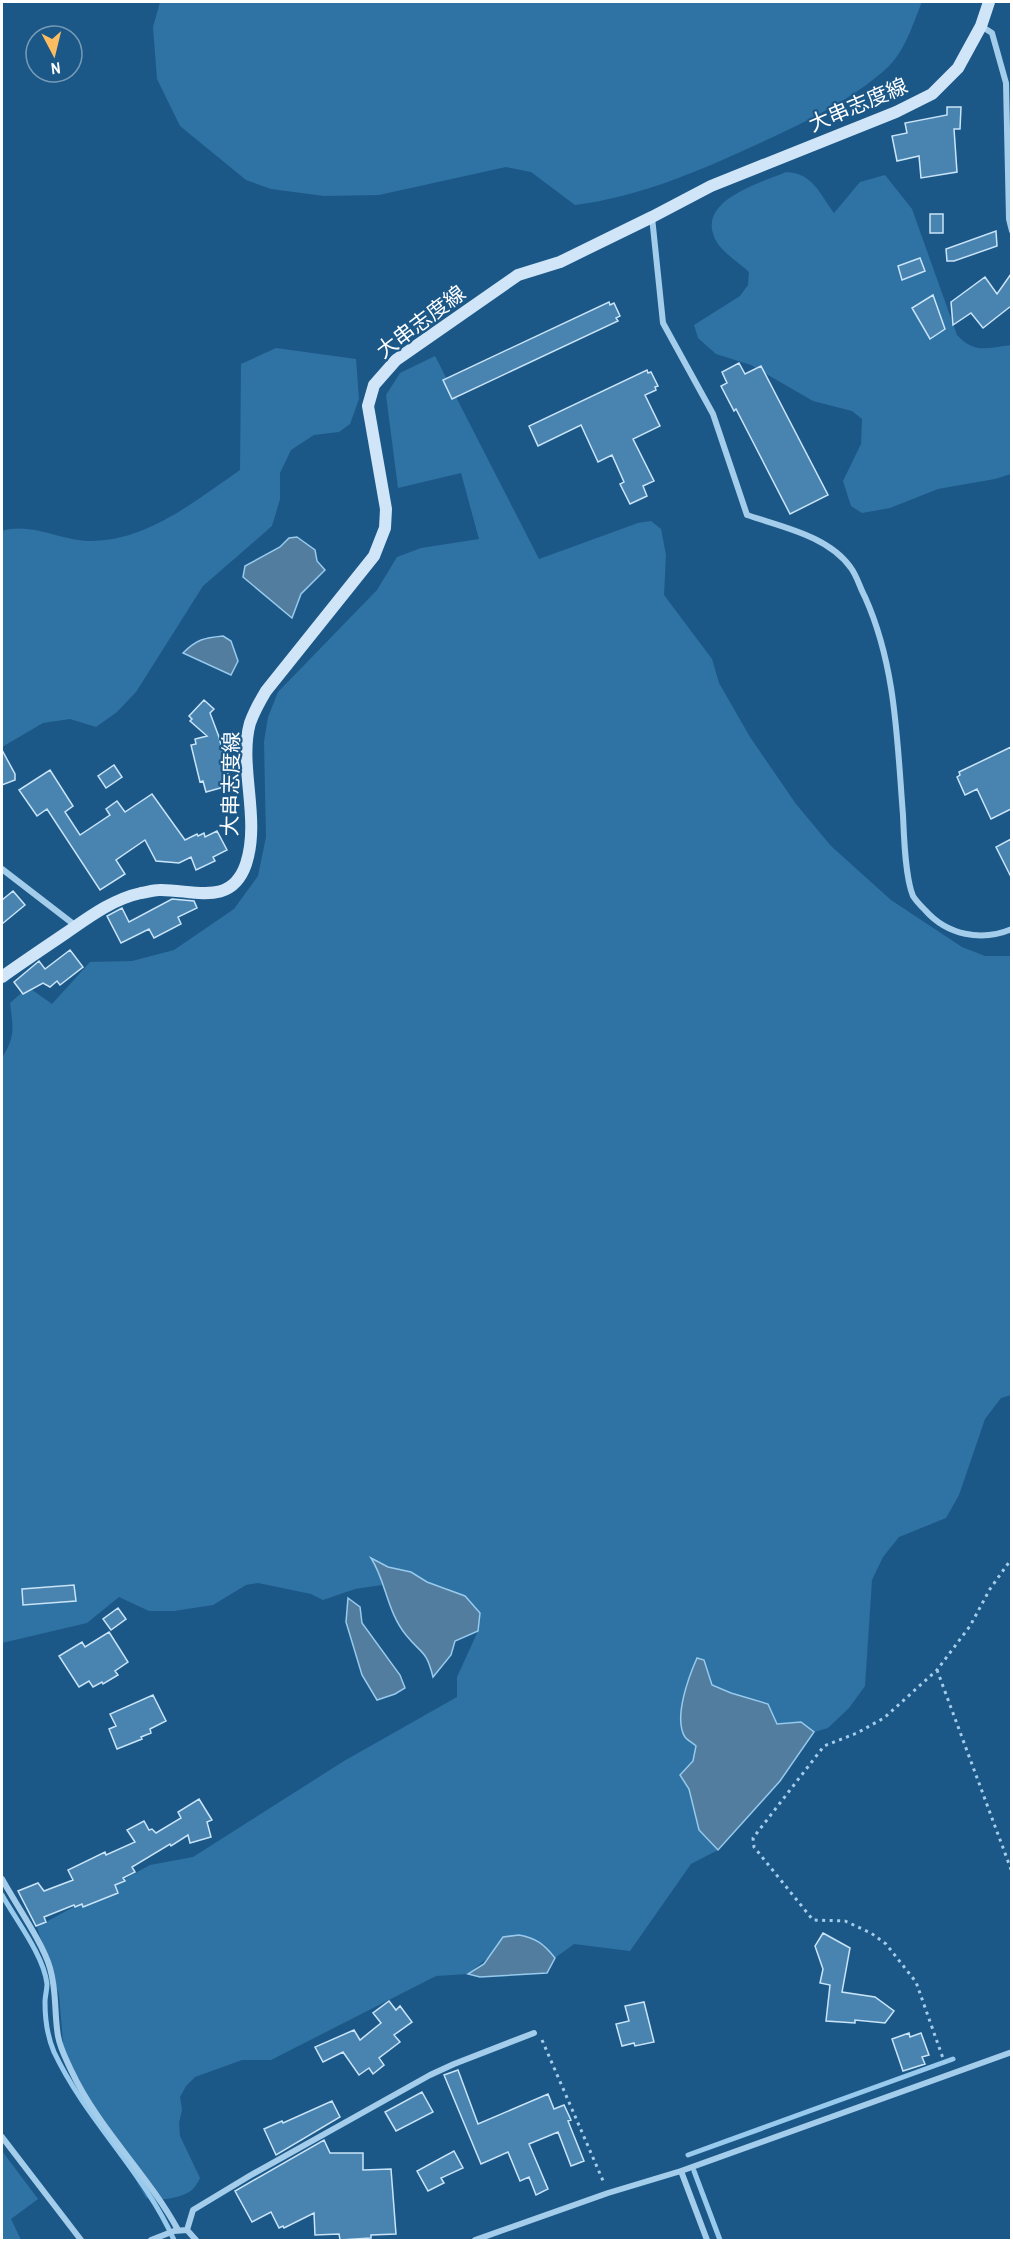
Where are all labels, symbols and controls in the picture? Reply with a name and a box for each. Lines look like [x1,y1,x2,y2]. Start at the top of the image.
north arrow [24,24,84,84]
text: N [50,57,62,80]
street label: 大串志度線 [804,71,912,138]
street label: 大串志度線 [370,278,471,365]
street label: 大串志度線 [215,731,246,837]

